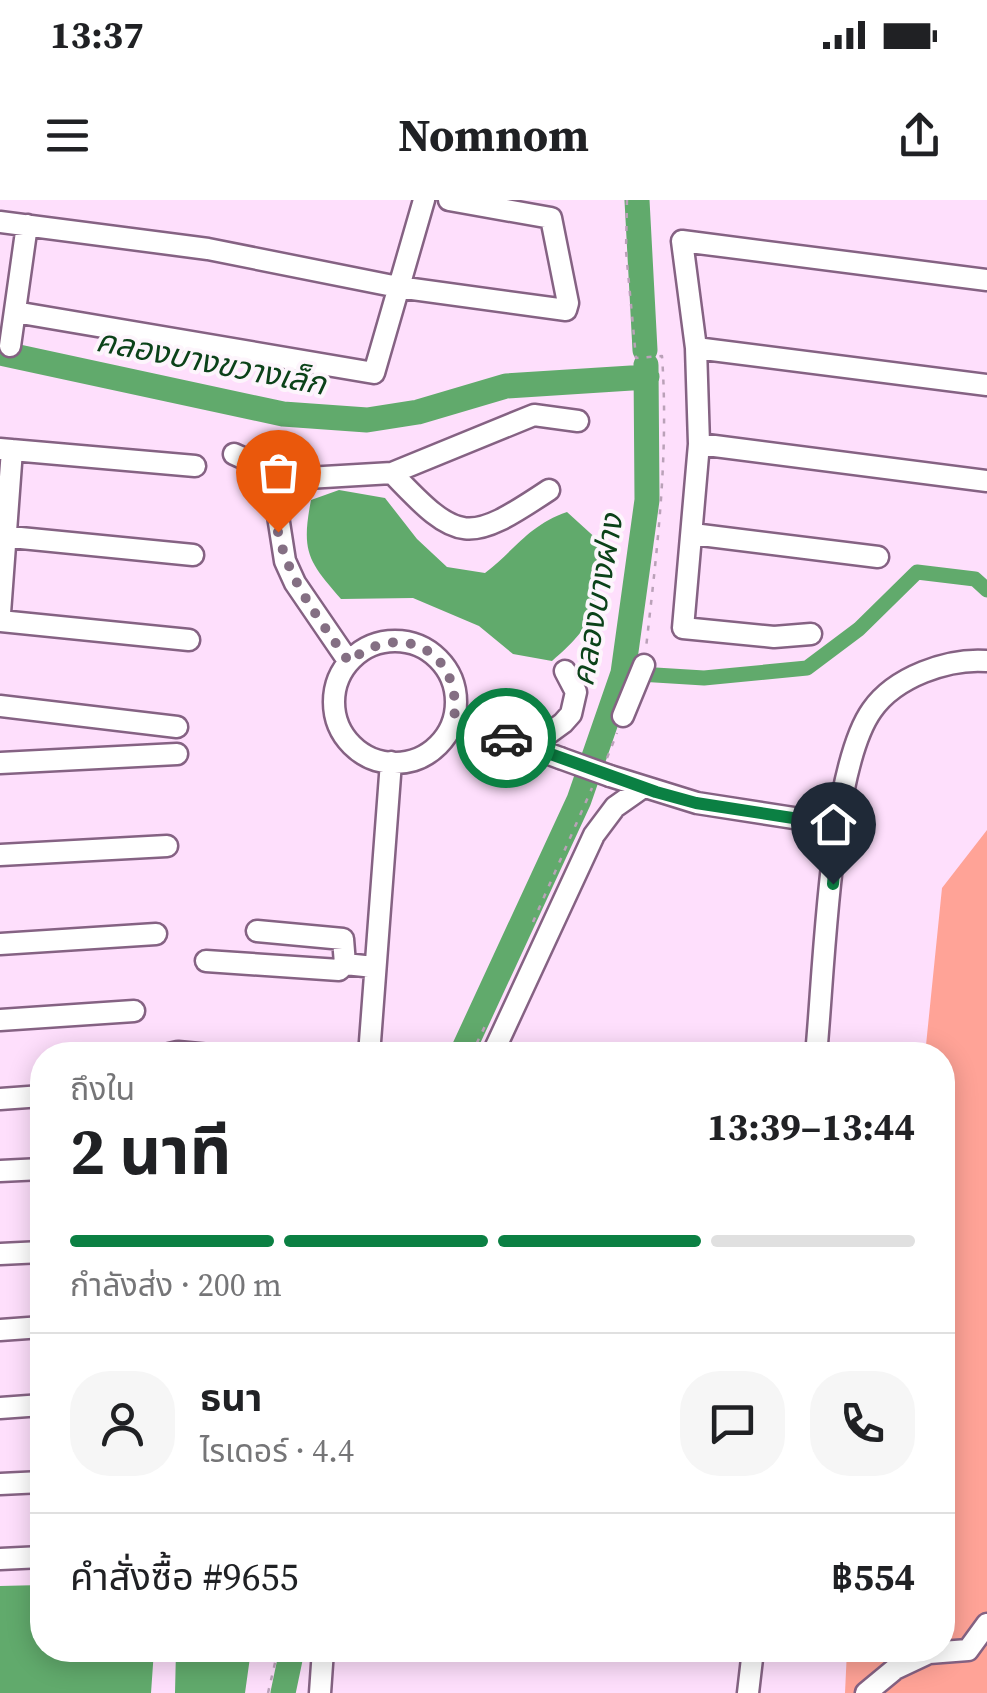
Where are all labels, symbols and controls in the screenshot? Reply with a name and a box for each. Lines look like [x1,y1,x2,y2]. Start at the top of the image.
text: 13:37 [50,9,144,61]
text: Nomnom [398,104,589,166]
icon: menu [40,108,95,163]
icon: share [892,108,947,163]
water label: คลองบางขวางเล็ก [92,318,331,406]
pin [236,430,321,533]
icon: bag [251,445,306,500]
water label: คลองบางฝาง [560,509,634,690]
courier [456,688,556,788]
icon: car [479,711,534,766]
pin [791,782,876,885]
icon: home [806,797,861,852]
text: ถึงใน [70,1067,135,1111]
text: 13:39–13:44 [707,1101,915,1153]
text: 2 นาที [70,1107,231,1196]
text: กำลังส่ง · 200 m [70,1263,282,1307]
button: person [70,1371,175,1476]
button: chat [680,1371,785,1476]
button: phone [810,1371,915,1476]
text: ธนา [200,1372,262,1424]
text: ไรเดอร์ · 4.4 [200,1429,354,1473]
text: คำสั่งซื้อ #9655 [70,1551,299,1603]
text: ฿554 [831,1551,915,1603]

